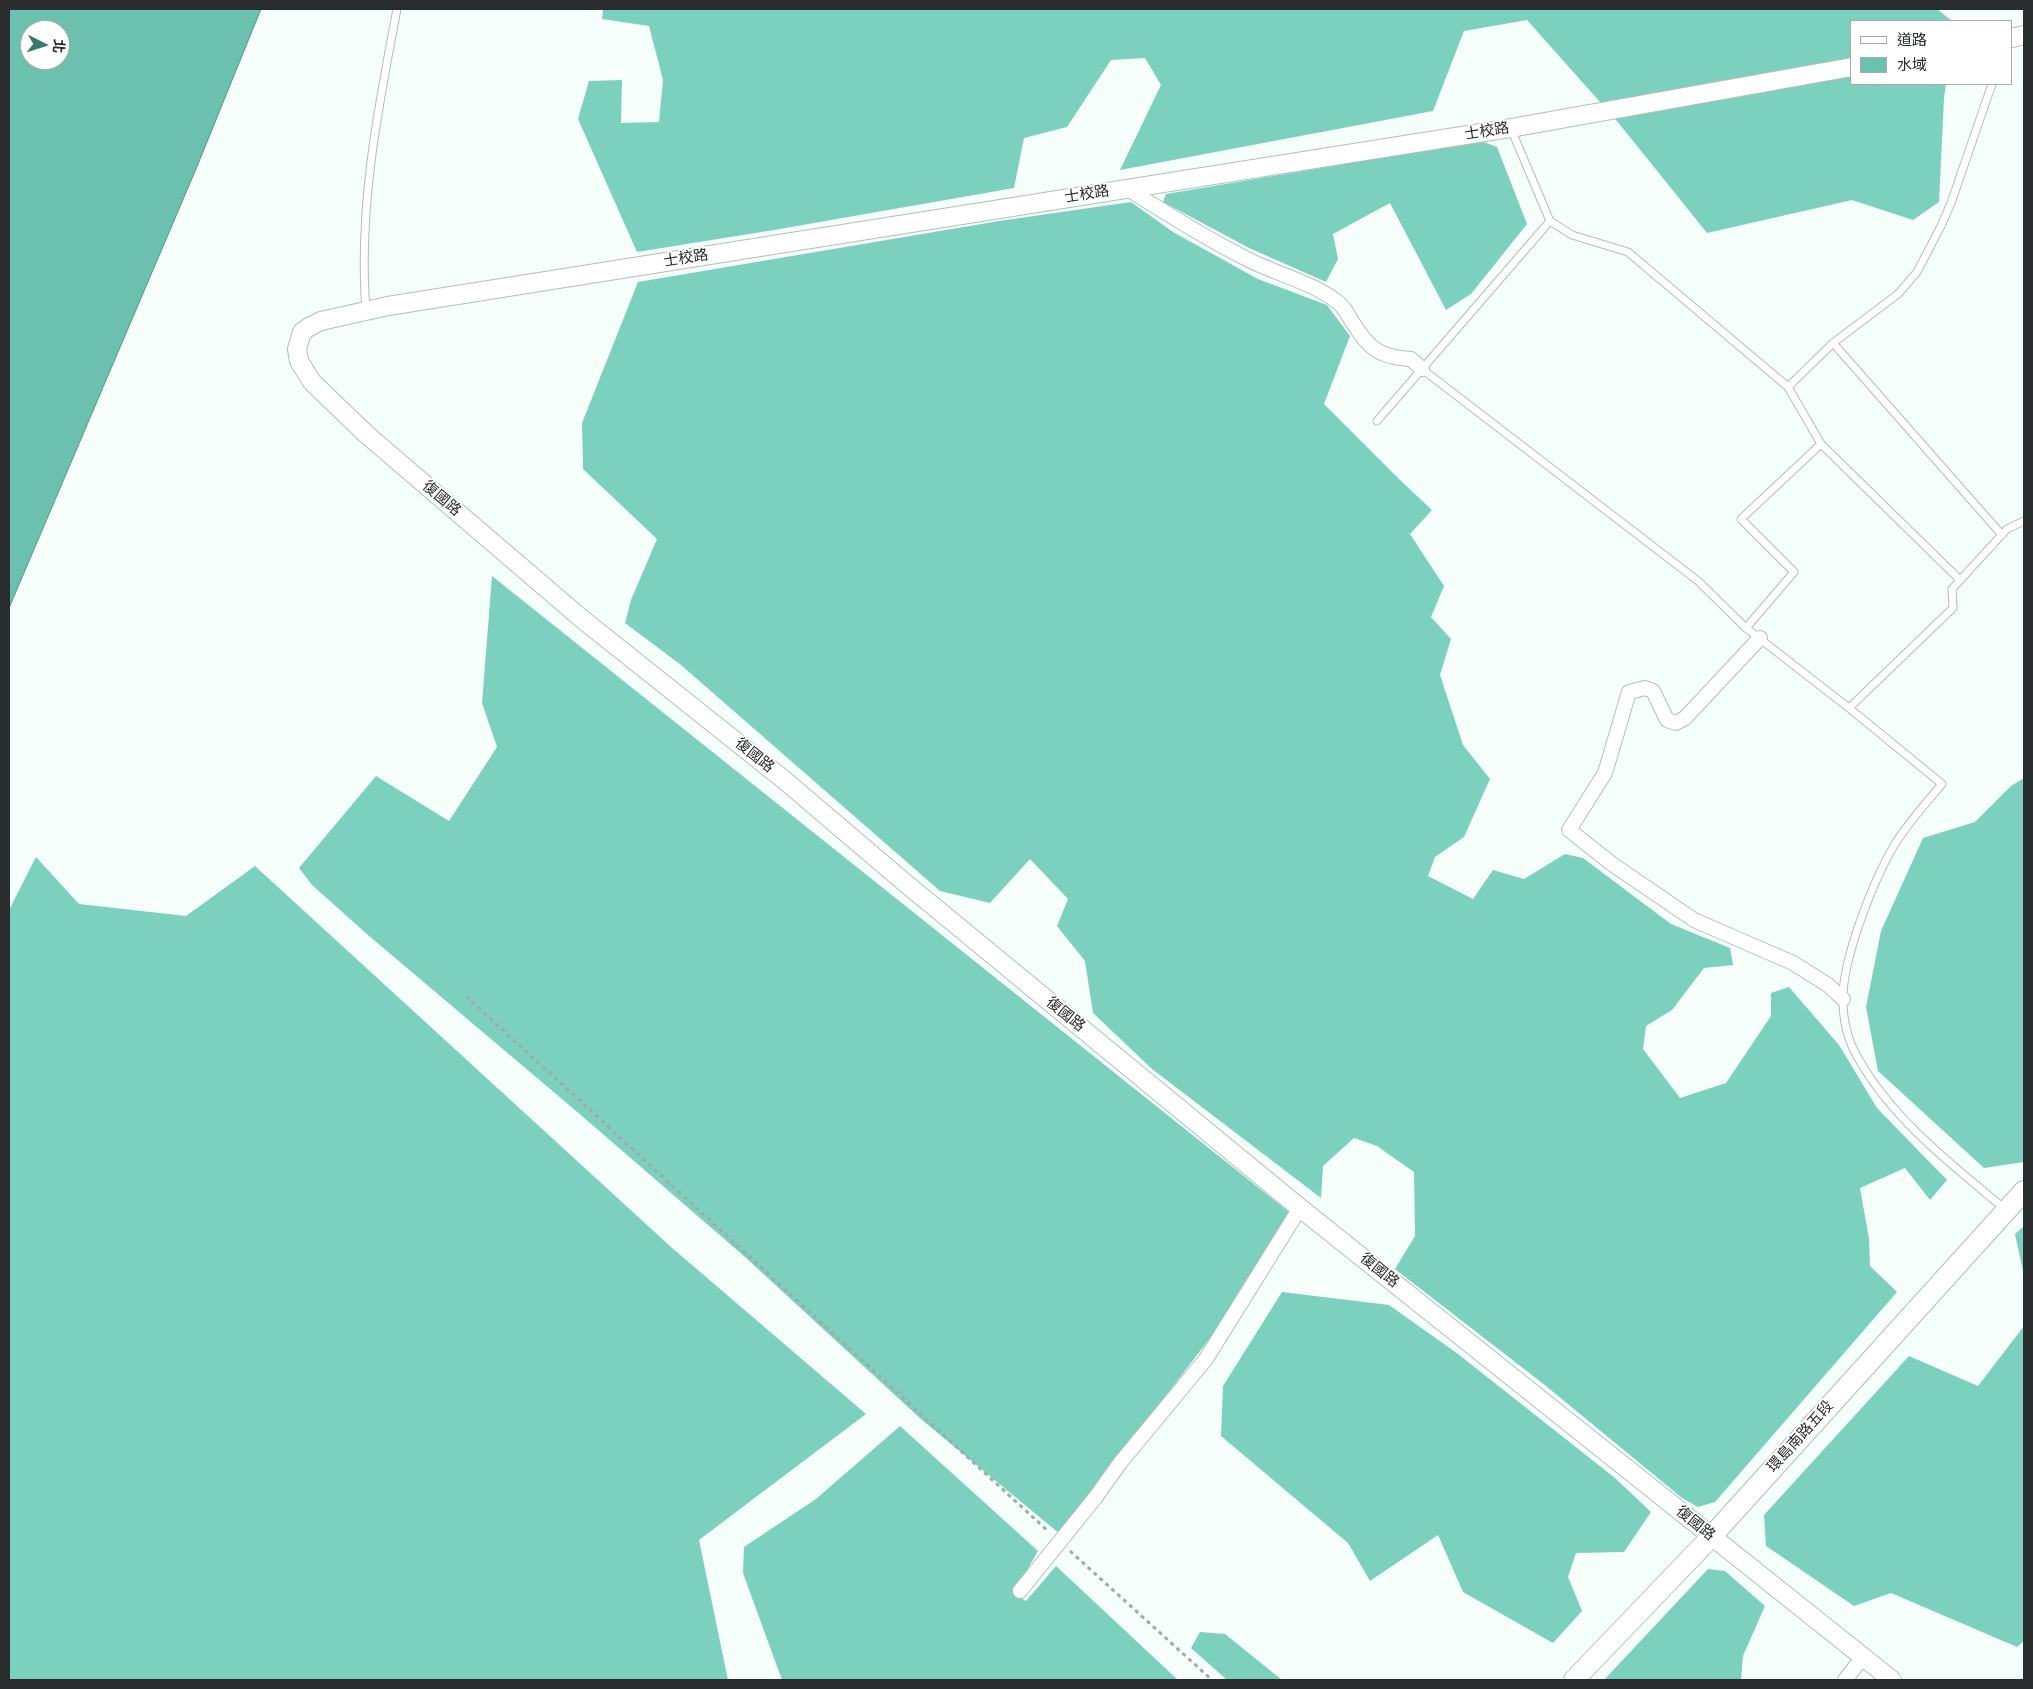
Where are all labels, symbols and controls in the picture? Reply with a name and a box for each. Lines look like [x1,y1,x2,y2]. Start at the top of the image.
north arrow [20,20,70,70]
legend [1850,20,2013,85]
text: 道路 [1897,28,1927,51]
text: 北 [48,38,71,54]
text: 水域 [1897,53,1927,76]
street label: 士校路 [1463,120,1511,144]
street label: 士校路 [1063,183,1111,207]
street label: 士校路 [662,247,710,271]
street label: 復國路 [418,478,464,520]
street label: 復國路 [731,735,777,777]
street label: 復國路 [1042,994,1088,1036]
street label: 復國路 [1356,1250,1402,1292]
street label: 環島南路五段 [1764,1398,1838,1476]
street label: 復國路 [1672,1503,1718,1545]

